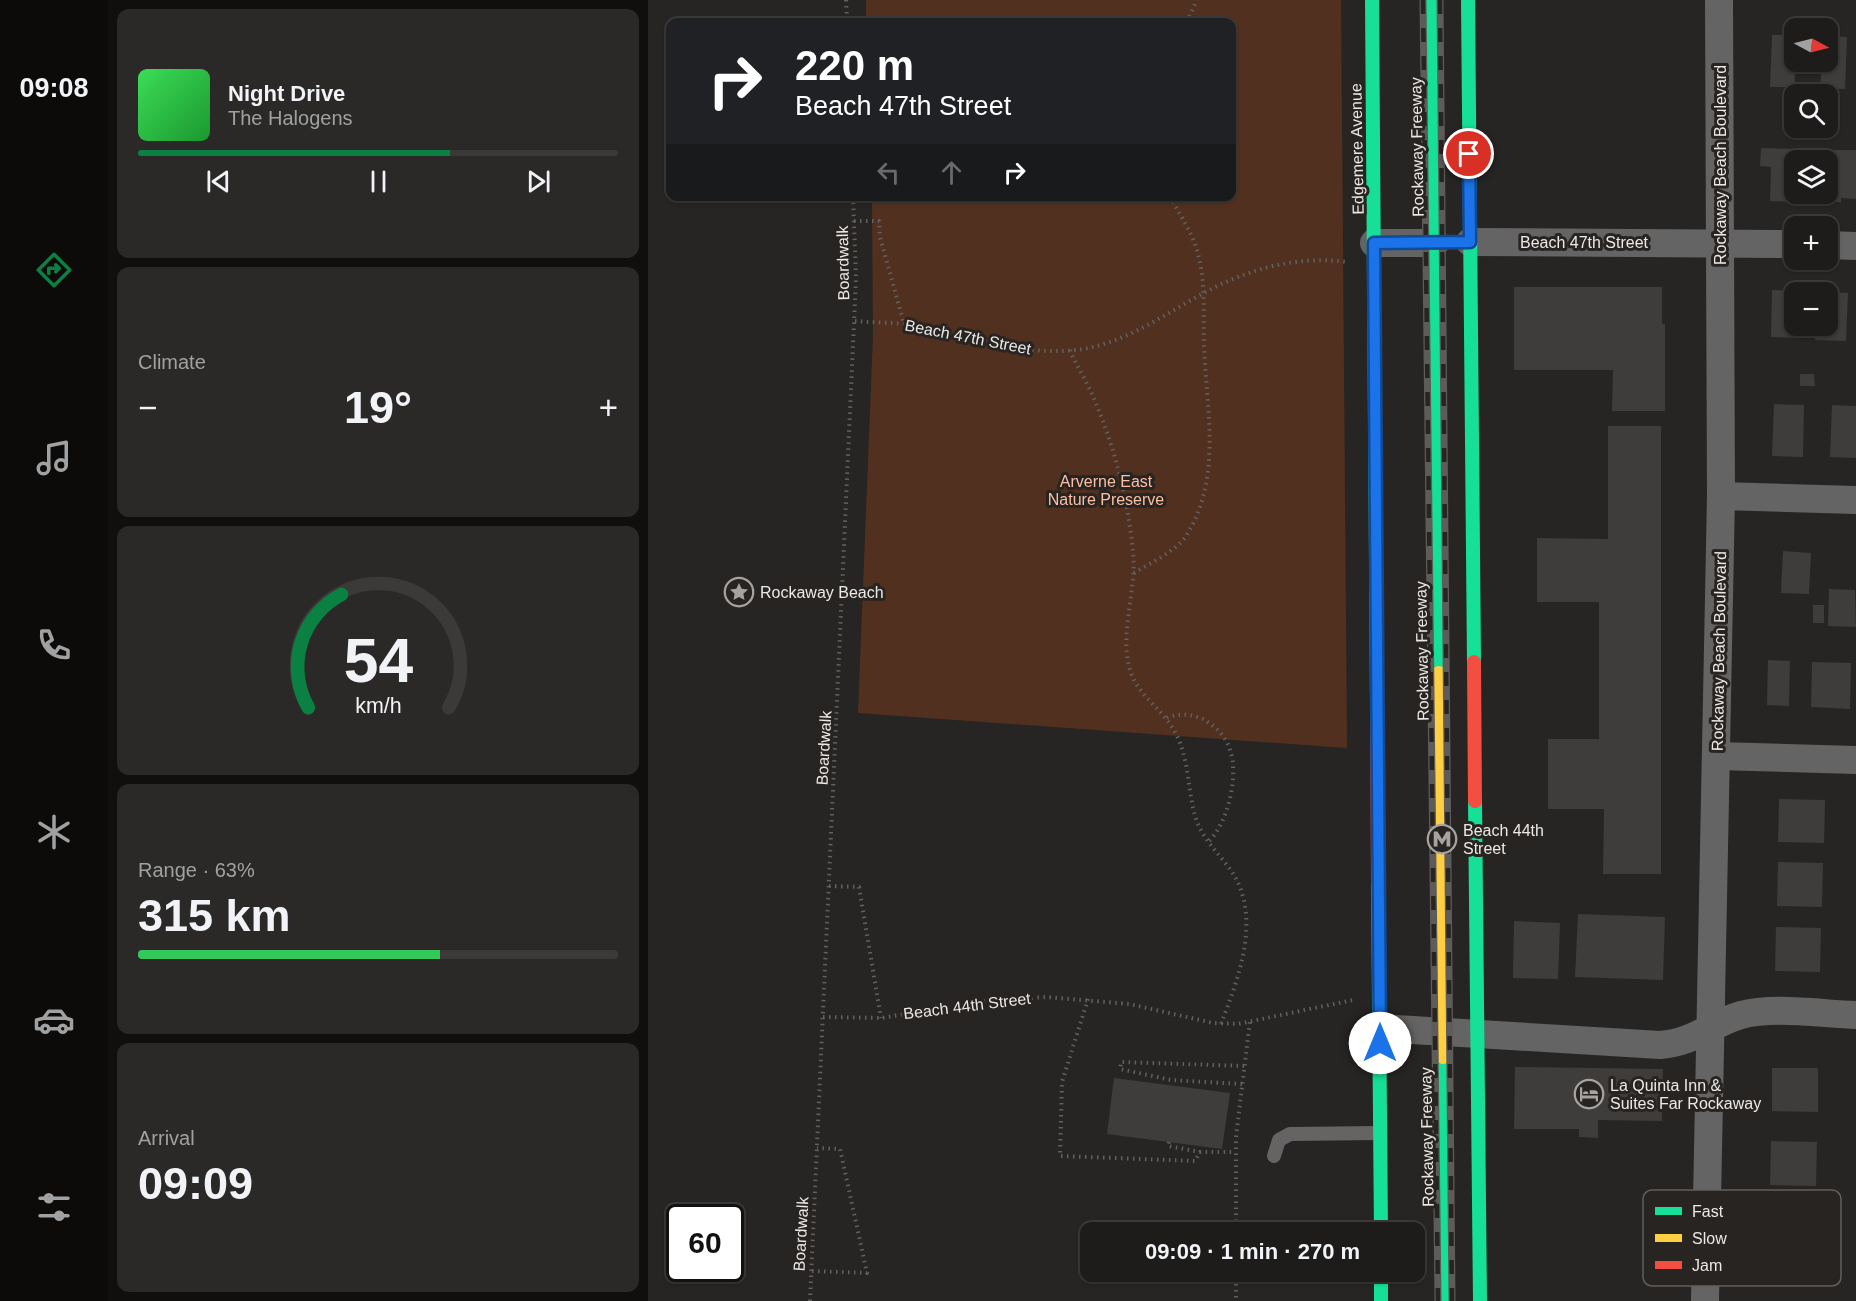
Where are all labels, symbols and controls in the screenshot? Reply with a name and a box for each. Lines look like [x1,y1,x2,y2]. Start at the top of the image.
north arrow [1784,18,1838,72]
map controls [1784,18,1838,336]
icon: right [696,42,774,120]
text: 220 m [795,42,914,89]
street label: Rockaway Beach Boulevard [1712,65,1729,265]
text: 09:08 [19,73,89,103]
street label: Rockaway Freeway [1407,77,1427,217]
text: Night Drive [228,81,345,106]
street label: Edgemere Avenue [1347,83,1367,215]
button: search [1784,84,1838,138]
text: Beach 47th Street [795,91,1011,121]
text: The Halogens [228,107,353,129]
pin [1443,128,1494,179]
icon: arrive [1452,137,1485,170]
button: layers [1784,150,1838,204]
icon: left [872,156,905,189]
icon: ahead [935,156,968,189]
icon: right [998,156,1031,189]
icon: previous [202,165,235,198]
icon: pause [362,165,395,198]
icon: next [522,165,555,198]
button: + [1784,216,1838,270]
street label: Boardwalk [834,225,852,300]
street label: Beach 47th Street [1520,234,1649,251]
icon: directions [33,249,75,291]
button: − [1784,282,1838,336]
street label: Beach 47th Street [904,316,1033,358]
text: Climate [138,351,206,373]
text: 19° [344,382,412,433]
text: − [138,389,157,426]
text: + [599,389,618,426]
icon: music [33,437,75,479]
park label: Arverne East Nature Preserve [1048,473,1164,508]
street label: Rockaway Beach Boulevard [1709,551,1729,751]
place icon: Rockaway Beach [723,576,755,608]
street label: Rockaway Freeway [1412,581,1432,721]
place label: Rockaway Beach [760,584,884,601]
icon: phone [33,624,75,666]
text: 54 [343,626,413,695]
text: km/h [355,694,401,718]
street label: Boardwalk [814,709,834,786]
icon: climate [33,811,75,853]
place label: Beach 44th Street [1463,822,1544,857]
metro station icon: Beach 44th Street [1426,823,1458,855]
text: Range · 63% [138,859,255,881]
text: 315 km [138,890,291,941]
street label: Beach 44th Street [902,990,1032,1022]
icon: car [33,999,75,1041]
position arrow [1348,1011,1412,1075]
street label: Rockaway Freeway [1417,1067,1437,1207]
place label: La Quinta Inn & Suites Far Rockaway [1610,1077,1761,1112]
hotel icon: La Quinta Inn & Suites Far Rockaway [1573,1078,1605,1110]
text: Arrival [138,1127,195,1149]
text: 09:09 [138,1158,253,1209]
icon: filters [33,1186,75,1228]
legend [1643,1190,1841,1286]
street label: Boardwalk [791,1195,811,1272]
text: Fast [1692,1203,1724,1220]
speed limit sign: 60 [666,1204,744,1282]
text: Slow [1692,1230,1727,1247]
text: 09:09 · 1 min · 270 m [1145,1239,1360,1264]
text: Jam [1692,1257,1722,1274]

